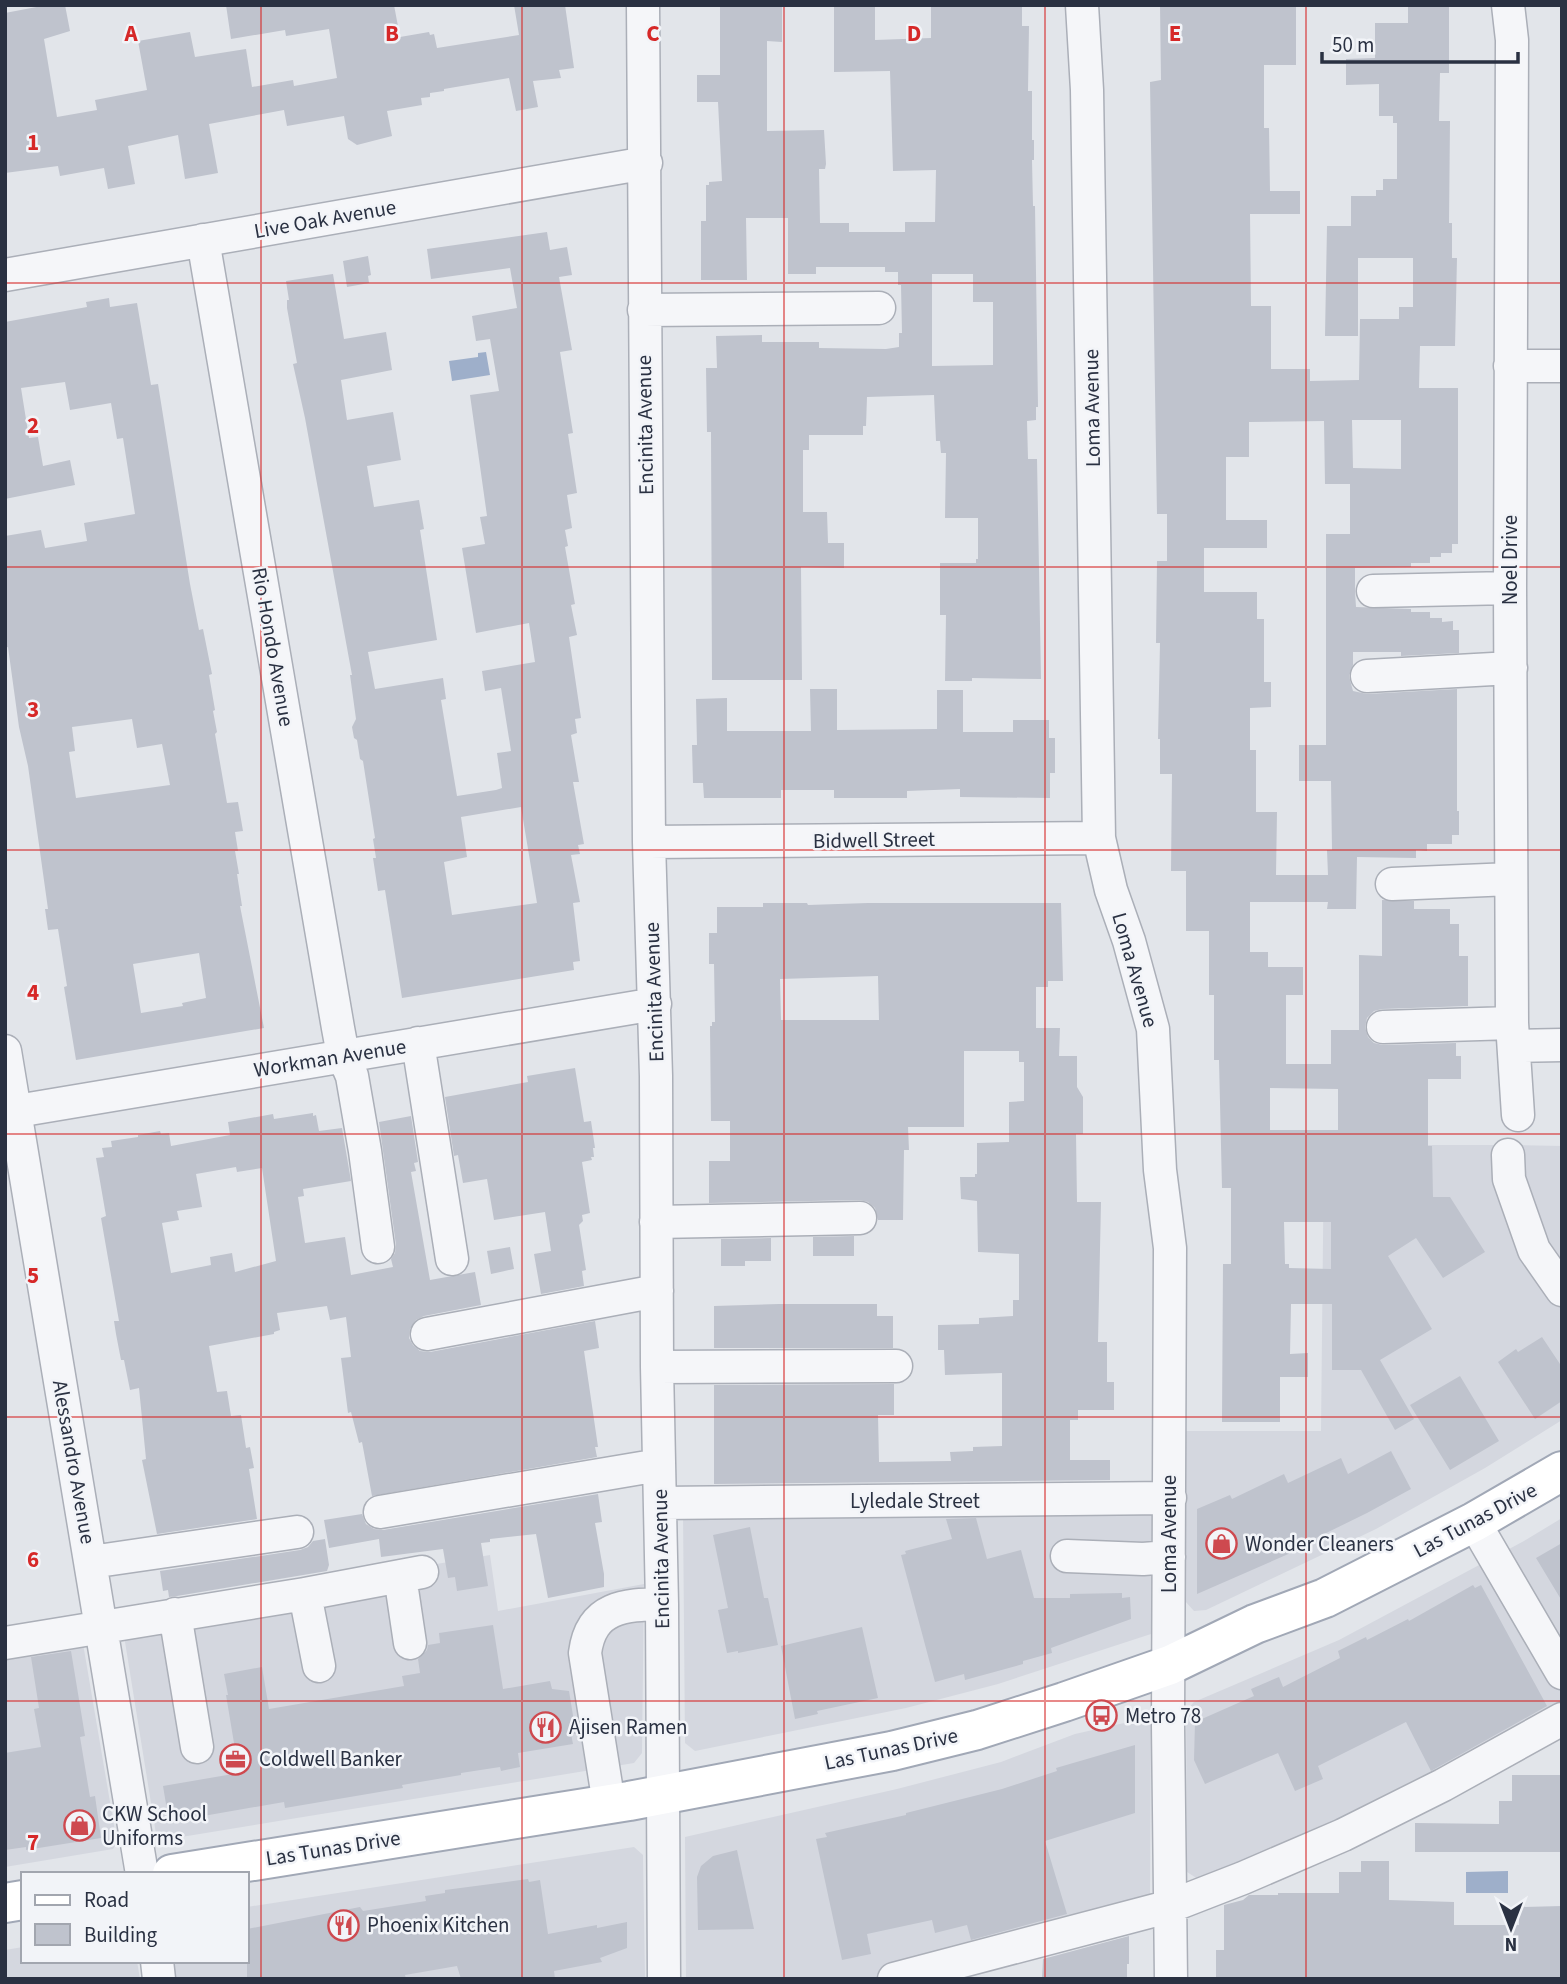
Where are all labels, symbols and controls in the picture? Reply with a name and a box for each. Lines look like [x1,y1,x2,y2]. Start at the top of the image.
text: A [123,17,138,50]
text: B [385,17,399,50]
text: C [646,17,660,50]
text: D [907,17,921,50]
text: E [1169,17,1181,50]
scale bar [1322,21,1518,65]
text: 50 m [1332,30,1374,60]
text: 1 [27,126,39,159]
street label: Live Oak Avenue [252,192,398,246]
street label: Loma Avenue [1076,349,1108,467]
street label: Encinita Avenue [629,355,661,495]
text: 2 [27,409,39,442]
street label: Noel Drive [1495,515,1525,605]
street label: Rio Hondo Avenue [244,565,302,729]
text: 3 [27,693,39,726]
street label: Bidwell Street [813,824,935,856]
street label: Loma Avenue [1104,909,1166,1031]
street label: Encinita Avenue [637,921,671,1063]
text: 4 [27,976,39,1009]
street label: Workman Avenue [252,1031,408,1085]
text: 5 [27,1259,39,1292]
street label: Alessandro Avenue [45,1378,103,1546]
street label: Loma Avenue [1154,1475,1184,1593]
street label: Las Tunas Drive [1408,1475,1542,1565]
street label: Lyledale Street [850,1486,980,1516]
street label: Encinita Avenue [645,1489,677,1629]
shop icon: Wonder Cleaners [1205,1527,1239,1561]
place label: Wonder Cleaners [1245,1529,1394,1559]
text: 6 [27,1543,39,1576]
bus stop icon: Metro 78 [1085,1699,1119,1733]
place label: Metro 78 [1125,1701,1201,1731]
restaurant icon: Ajisen Ramen [529,1710,563,1744]
place label: Ajisen Ramen [569,1712,687,1742]
street label: Las Tunas Drive [821,1720,961,1778]
office icon: Coldwell Banker [219,1742,253,1776]
place label: Coldwell Banker [259,1744,403,1774]
place label: CKW School Uniforms [102,1799,207,1853]
shop icon: CKW School Uniforms [62,1809,96,1843]
street label: Las Tunas Drive [263,1823,403,1873]
text: 7 [27,1826,39,1859]
legend [21,1872,248,1963]
text: Road [84,1885,129,1915]
north arrow [1476,1893,1546,1963]
restaurant icon: Phoenix Kitchen [327,1908,361,1942]
place label: Phoenix Kitchen [367,1910,509,1940]
text: Building [84,1920,158,1950]
text: N [1505,1930,1517,1957]

